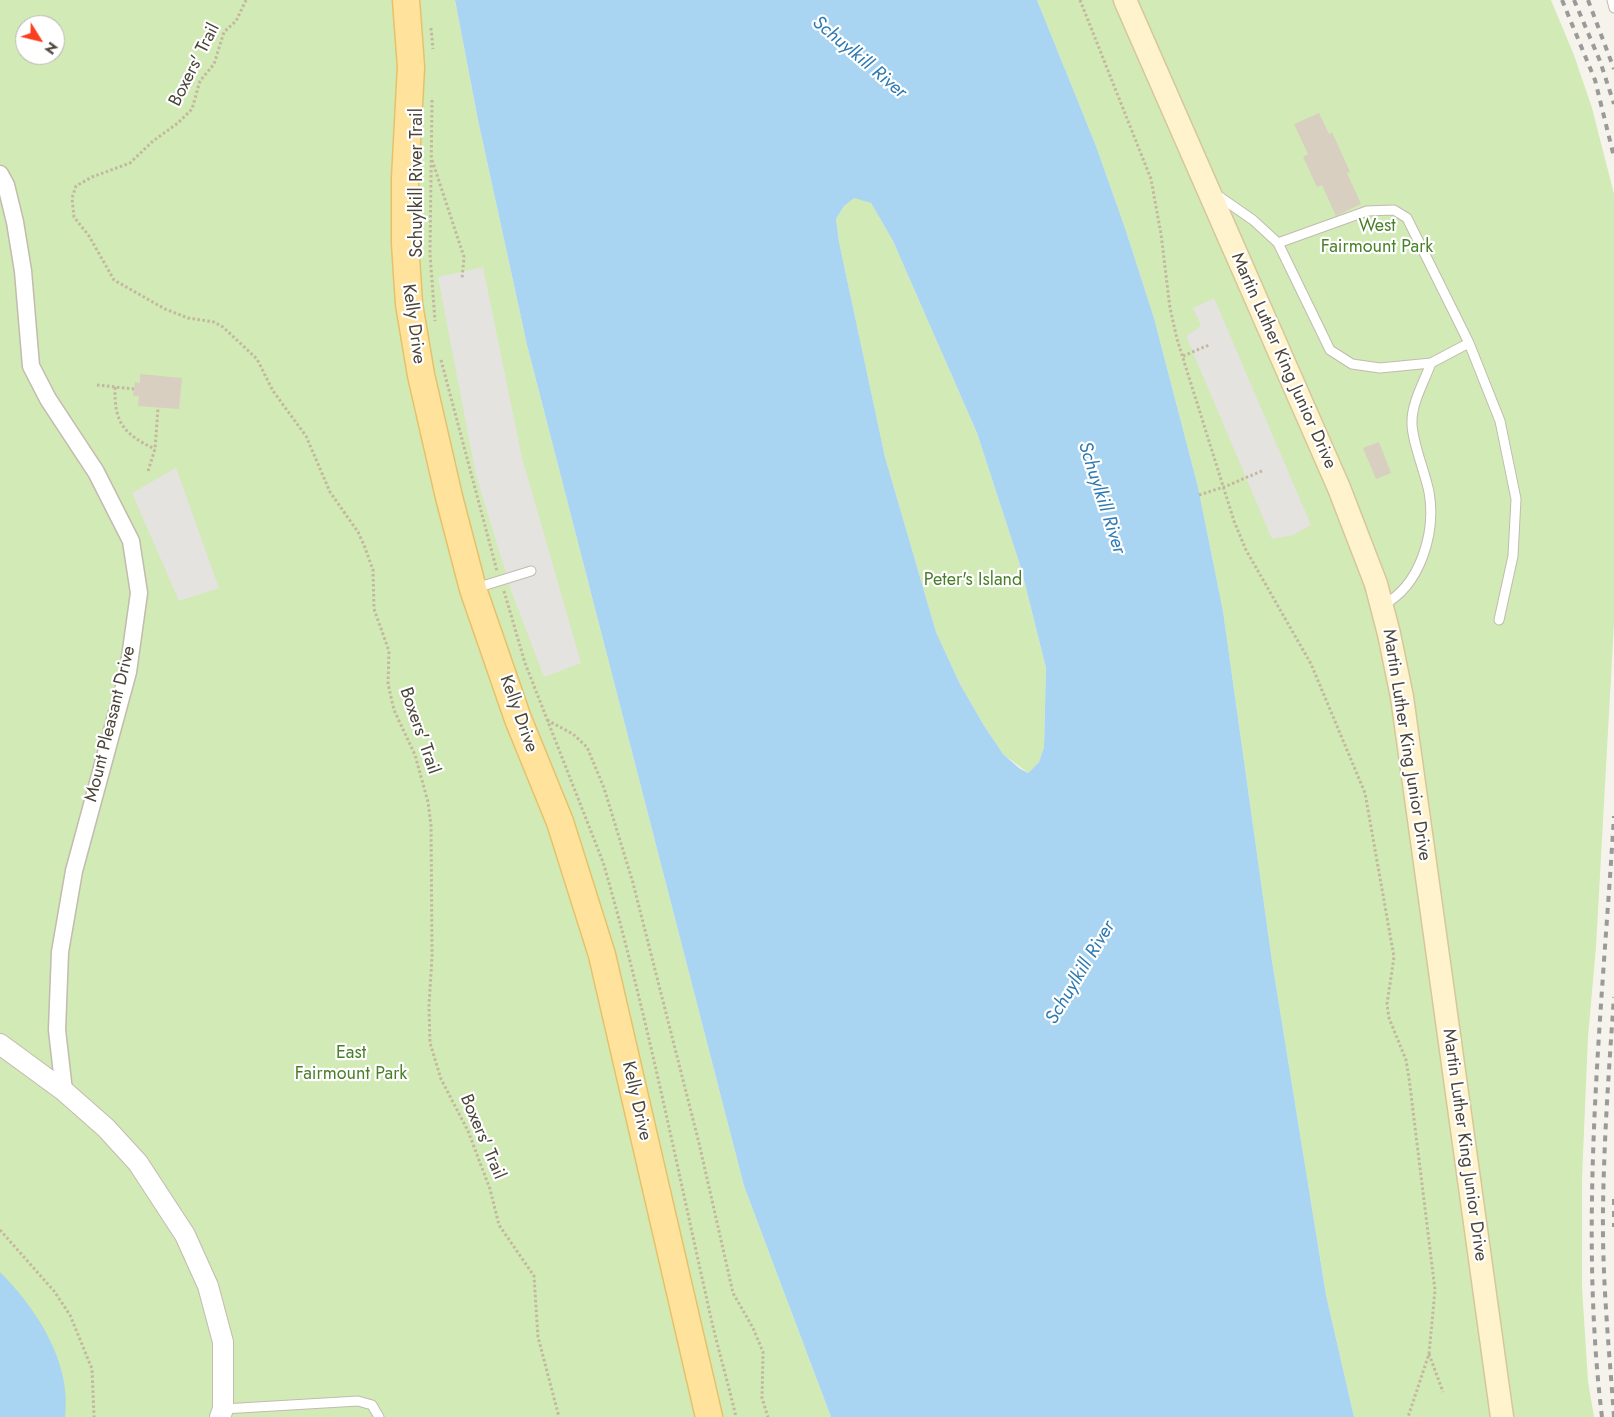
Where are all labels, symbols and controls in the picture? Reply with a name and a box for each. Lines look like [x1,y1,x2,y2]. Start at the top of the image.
water label: Schuylkill River [807,12,911,104]
north arrow [15,15,65,65]
street label: Boxers' Trail [165,20,225,110]
text: N [40,38,63,59]
street label: Schuylkill River Trail [407,108,429,258]
park label: West Fairmount Park [1321,216,1433,258]
street label: Martin Luther King Junior Drive [1225,250,1341,472]
street label: Kelly Drive [397,283,429,365]
water label: Schuylkill River [1072,439,1130,557]
park label: Peter's Island [924,570,1022,592]
street label: Martin Luther King Junior Drive [1377,628,1435,862]
street label: Mount Pleasant Drive [81,644,141,804]
street label: Kelly Drive [494,672,542,756]
street label: Boxers' Trail [394,685,444,777]
water label: Schuylkill River [1041,917,1121,1029]
street label: Martin Luther King Junior Drive [1437,1027,1491,1263]
park label: East Fairmount Park [295,1043,407,1086]
street label: Kelly Drive [616,1059,656,1143]
street label: Boxers' Trail [454,1091,510,1183]

